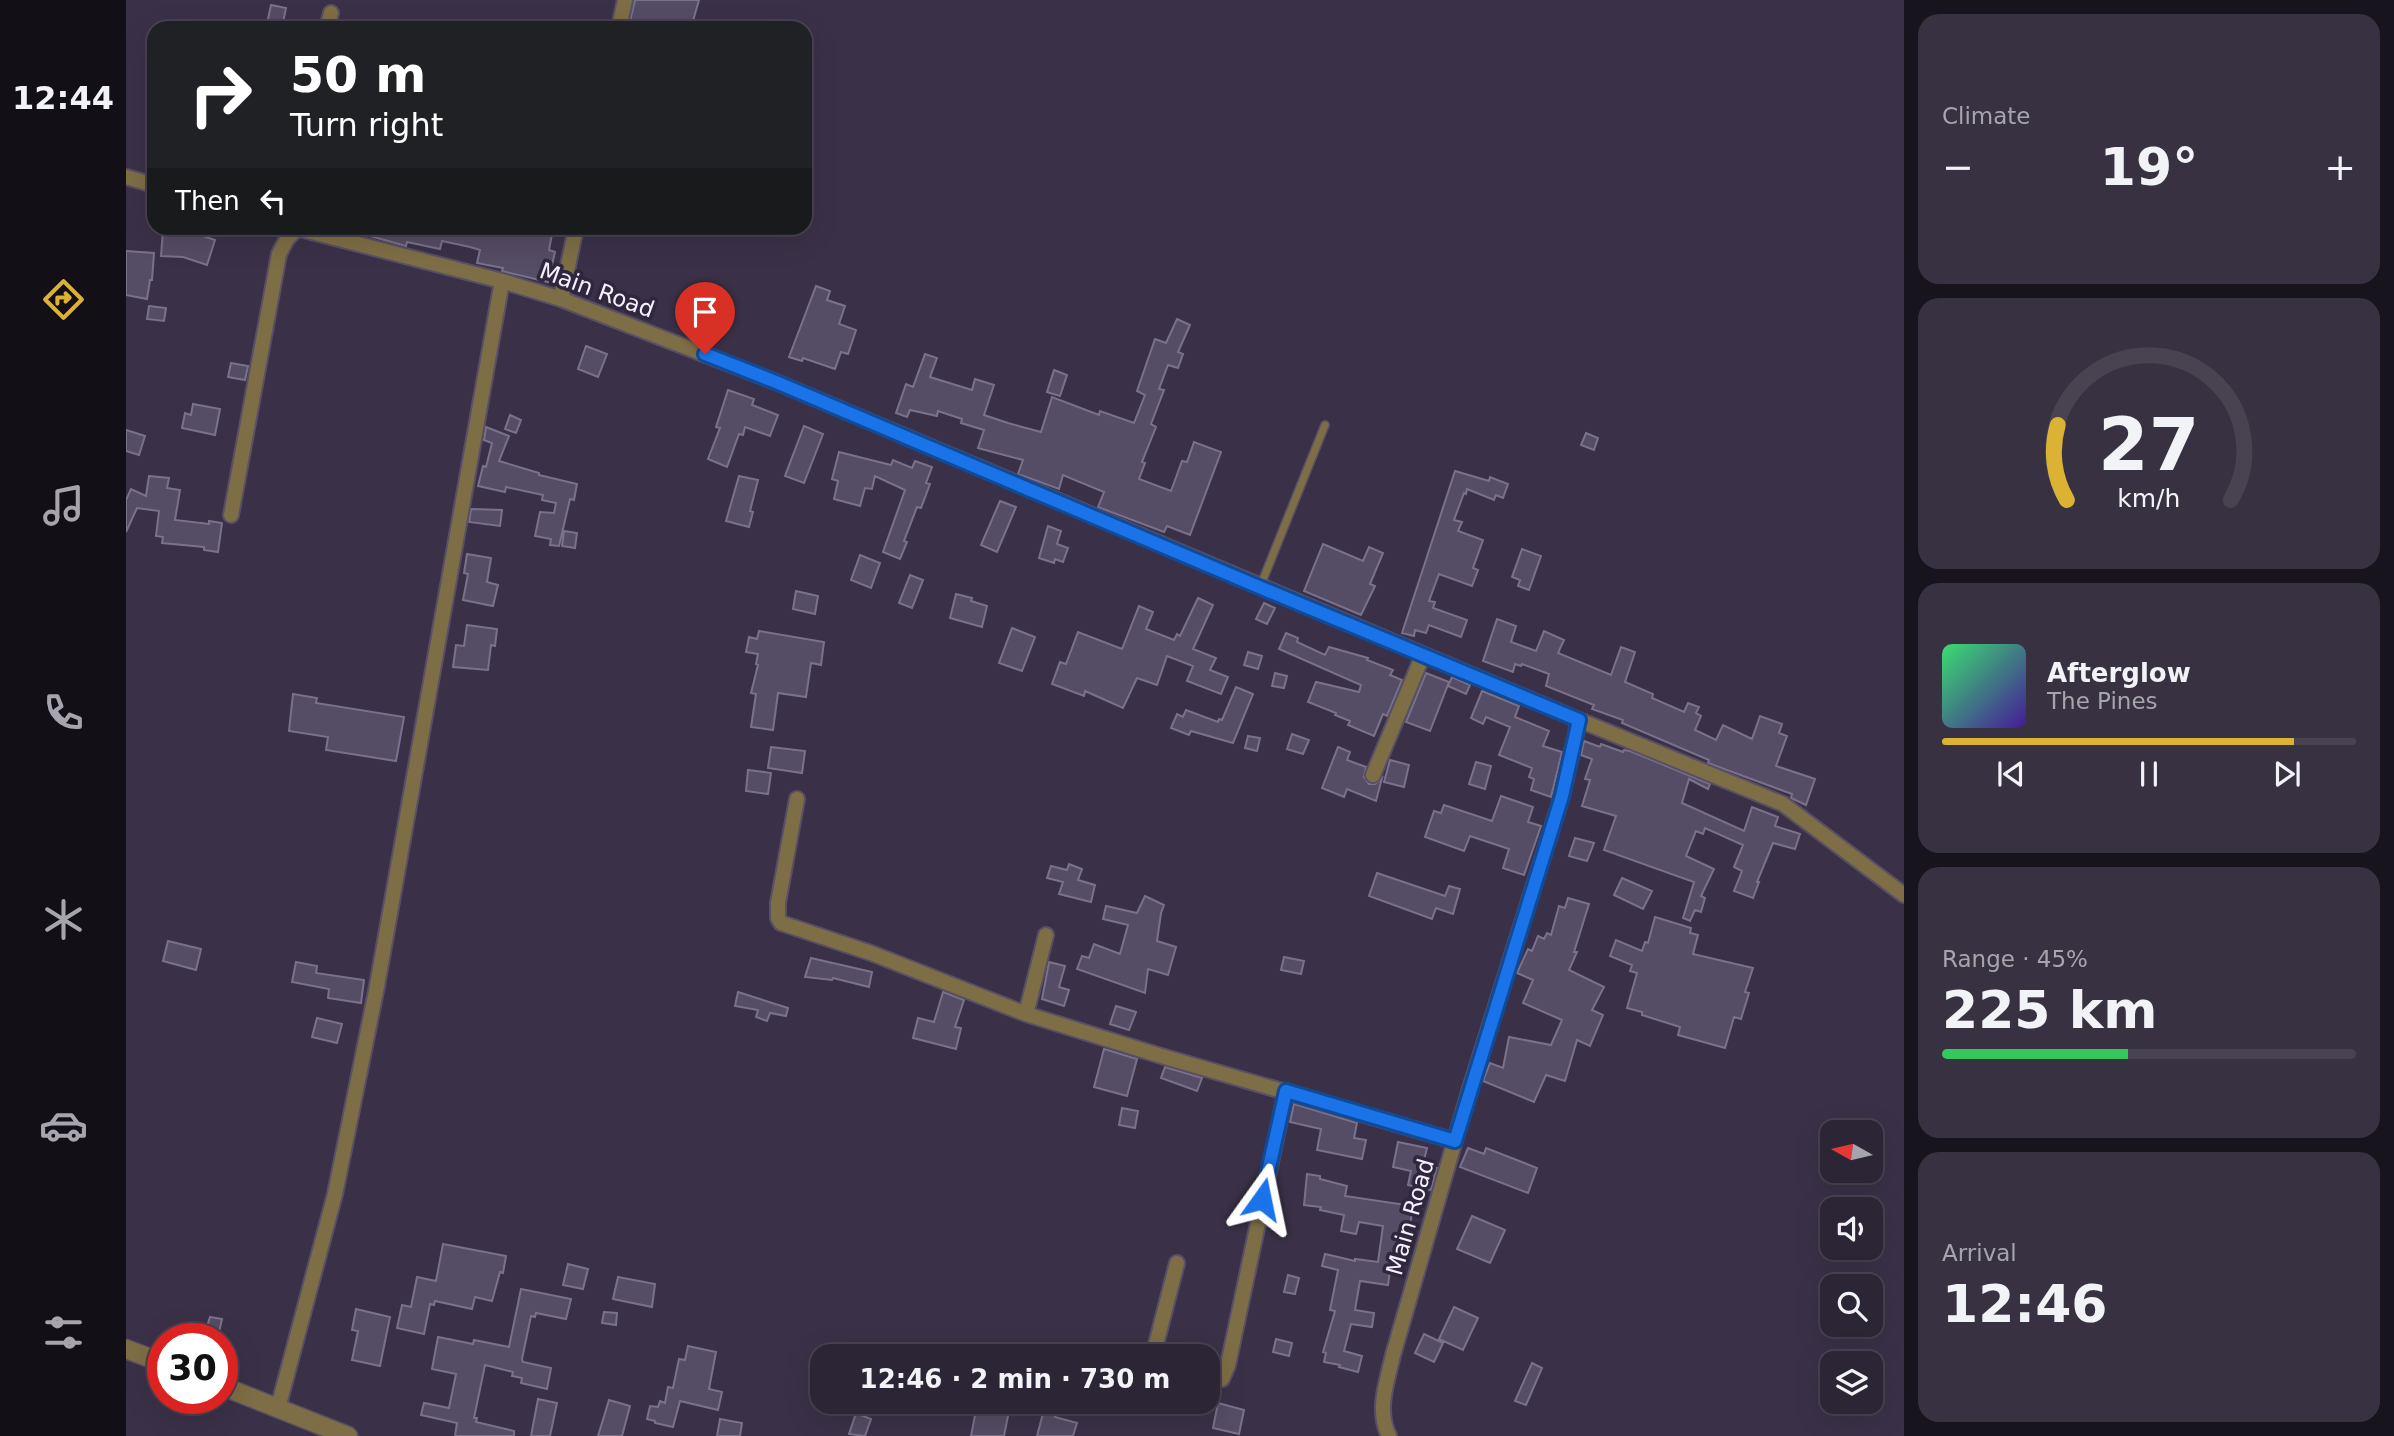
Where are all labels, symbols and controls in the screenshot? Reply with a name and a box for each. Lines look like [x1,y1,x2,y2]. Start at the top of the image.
text: 50 m [290,47,426,104]
icon: right [175,49,266,140]
text: 12:44 [12,79,114,117]
text: Climate [1942,103,2031,129]
text: Turn right [290,106,443,144]
text: 19° [2100,137,2198,197]
text: − [1942,145,1974,189]
text: + [2324,145,2356,189]
icon: left [254,182,292,220]
text: Then [175,186,240,216]
street label: Main Road [536,257,658,323]
icon: directions [39,275,88,324]
pin [675,282,735,354]
icon: arrive [686,293,724,331]
text: 27 [2098,402,2200,487]
icon: music [39,481,88,530]
text: km/h [2117,483,2181,512]
text: Afterglow [2047,658,2191,688]
icon: phone [39,688,88,737]
text: The Pines [2047,688,2158,714]
icon: previous [1992,755,2030,793]
icon: pause [2130,755,2168,793]
icon: next [2268,755,2306,793]
icon: climate [39,895,88,944]
text: Range · 45% [1942,946,2088,972]
text: 225 km [1942,980,2157,1040]
icon: car [39,1101,88,1150]
north arrow [1820,1120,1883,1183]
map controls [1820,1120,1883,1414]
street label: Main Road [1381,1156,1439,1278]
position arrow [1225,1162,1299,1236]
button: sound [1820,1197,1883,1260]
text: Arrival [1942,1240,2017,1266]
button: search [1820,1274,1883,1337]
text: 12:46 [1942,1274,2108,1334]
icon: filters [39,1308,88,1357]
speed limit sign: 30 [147,1323,238,1414]
button: layers [1820,1351,1883,1414]
text: 12:46 · 2 min · 730 m [860,1364,1170,1394]

